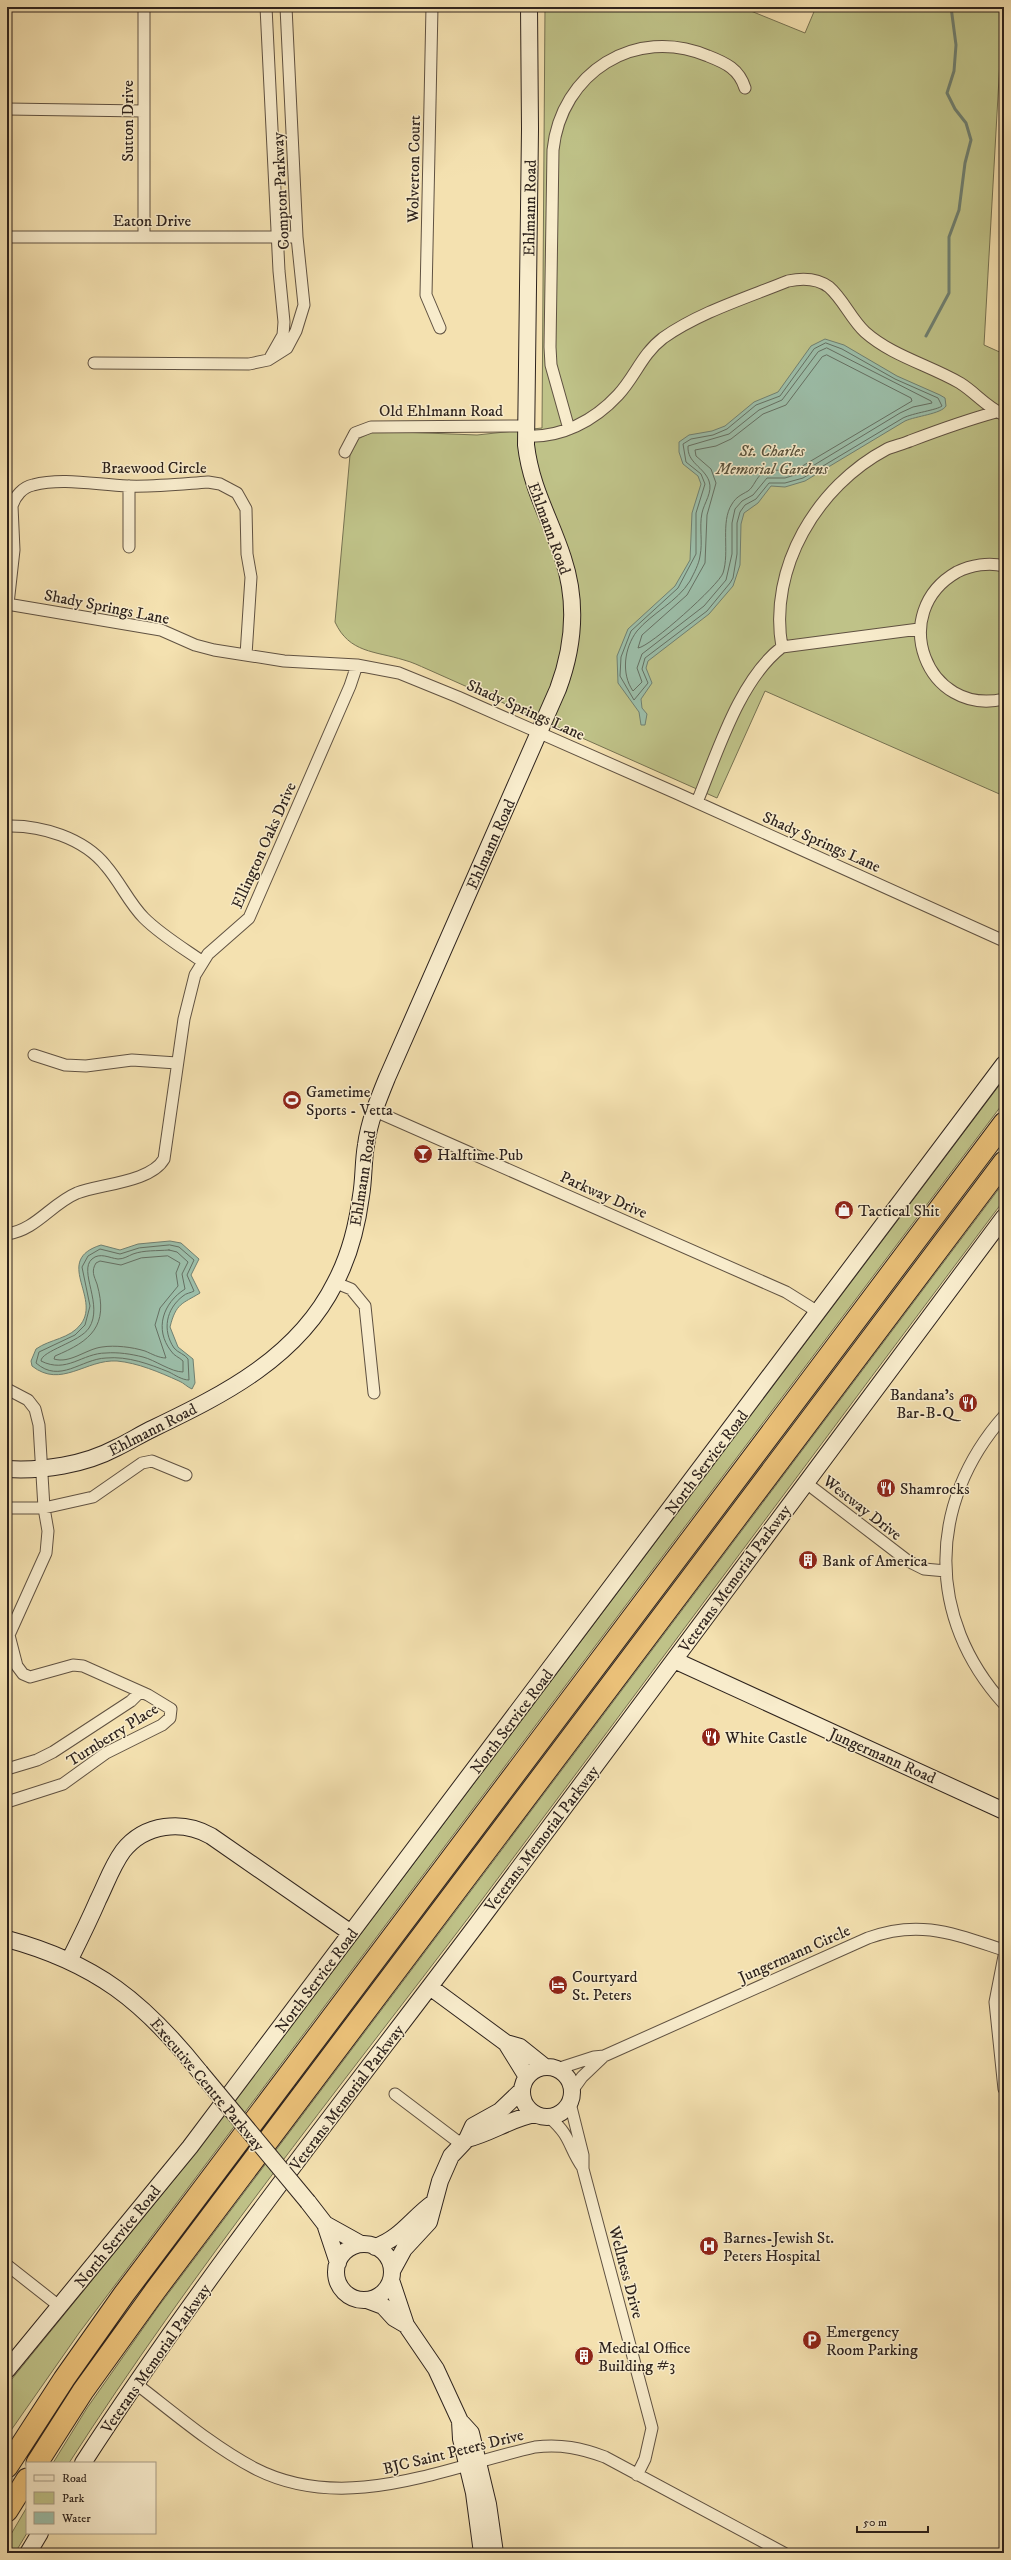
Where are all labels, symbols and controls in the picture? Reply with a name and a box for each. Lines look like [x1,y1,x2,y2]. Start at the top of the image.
street label: Sutton Drive [118,80,138,162]
street label: Wolverton Court [403,115,425,224]
street label: Compton Parkway [268,131,294,250]
street label: Ehlmann Road [519,160,541,256]
street label: Eaton Drive [113,211,192,231]
street label: Old Ehlmann Road [379,401,503,421]
park label: St. Charles Memorial Gardens [715,441,829,479]
street label: Braewood Circle [101,458,207,478]
street label: Ehlmann Road [523,480,575,577]
street label: Shady Springs Lane [43,585,171,629]
street label: Shady Springs Lane [463,675,588,745]
street label: Ellington Oaks Drive [227,779,301,912]
street label: Ehlmann Road [462,796,520,893]
street label: Shady Springs Lane [759,807,884,877]
place label: Gametime Sports - Vetta [306,1082,393,1120]
sports icon: Gametime Sports - Vetta [281,1089,303,1111]
street label: Ehlmann Road [346,1129,380,1227]
bar icon: Halftime Pub [412,1143,434,1165]
place label: Halftime Pub [437,1145,523,1165]
street label: Parkway Drive [557,1167,651,1223]
shop icon: Tactical Shit [833,1199,855,1221]
place label: Tactical Shit [858,1201,940,1221]
place label: Bandana's Bar-B-Q [890,1385,961,1423]
restaurant icon: Bandana's Bar-B-Q [957,1392,979,1414]
street label: Ehlmann Road [105,1399,200,1461]
street label: North Service Road [661,1406,753,1519]
street label: Westway Drive [818,1470,906,1545]
restaurant icon: Shamrocks [875,1477,897,1499]
place label: Shamrocks [900,1479,970,1499]
street label: Veterans Memorial Parkway [674,1500,795,1657]
building icon: Bank of America [797,1549,819,1571]
place label: Bank of America [822,1551,928,1571]
street label: North Service Road [466,1665,558,1778]
street label: Turnberry Place [63,1699,162,1771]
street label: Jungermann Road [824,1723,939,1788]
restaurant icon: White Castle [700,1726,722,1748]
place label: White Castle [724,1728,807,1748]
street label: Veterans Memorial Parkway [480,1761,604,1916]
street label: Jungermann Circle [734,1920,854,1988]
street label: North Service Road [271,1924,363,2037]
place label: Courtyard St. Peters [572,1967,638,2005]
hotel icon: Courtyard St. Peters [547,1974,569,1996]
street label: Executive Centre Parkway [146,2014,269,2156]
street label: Veterans Memorial Parkway [285,2020,409,2175]
street label: North Service Road [70,2181,165,2292]
street label: Wellness Drive [604,2223,648,2321]
place label: Barnes-Jewish St. Peters Hospital [723,2228,834,2266]
hospital icon: Barnes-Jewish St. Peters Hospital [698,2235,720,2257]
street label: Veterans Memorial Parkway [96,2280,215,2438]
place label: Emergency Room Parking [826,2322,918,2360]
parking icon: Emergency Room Parking [801,2329,823,2351]
place label: Medical Office Building #3 [598,2338,691,2376]
building icon: Medical Office Building #3 [573,2345,595,2367]
street label: BJC Saint Peters Drive [381,2425,526,2479]
legend [26,2462,156,2534]
text: Road [62,2471,87,2486]
text: Park [62,2491,84,2506]
scale bar [857,2508,928,2534]
text: Water [61,2511,91,2526]
text: 50 m [863,2515,887,2530]

